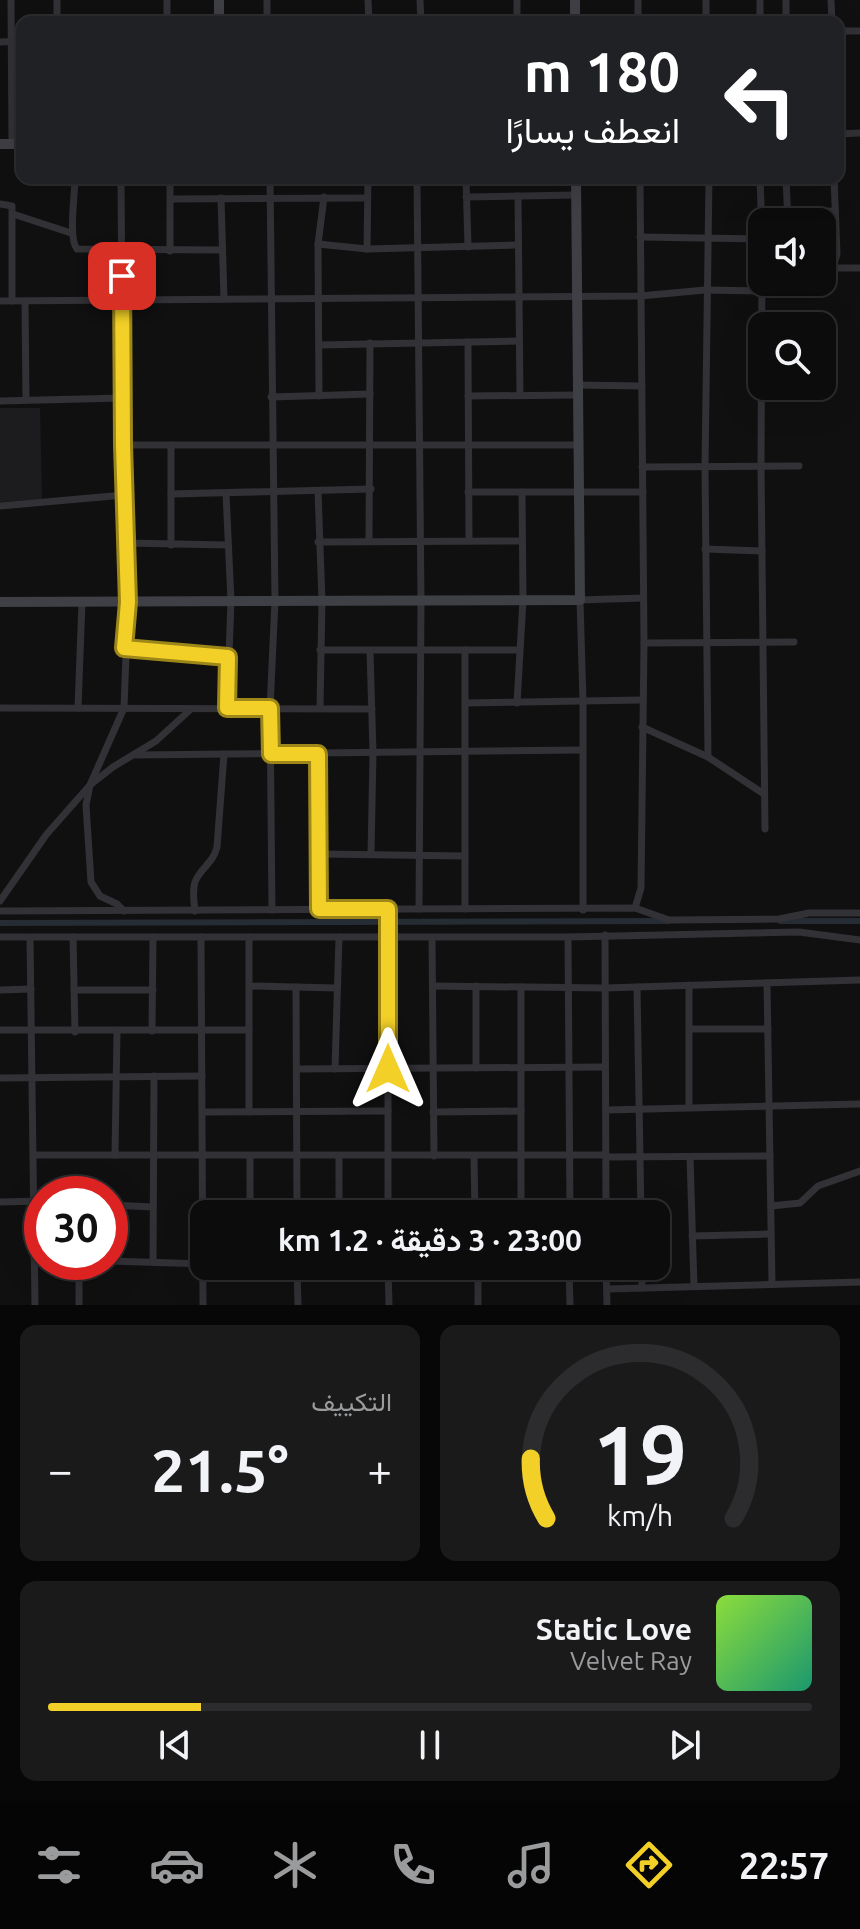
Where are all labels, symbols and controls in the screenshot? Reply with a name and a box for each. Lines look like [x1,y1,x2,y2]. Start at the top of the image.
text: 180 m [524,40,680,103]
icon: left [708,48,812,152]
text: انعطف يسارًا [506,109,680,150]
map controls [748,208,836,400]
button: sound [748,208,836,296]
pin [88,242,156,310]
icon: arrive [100,254,144,298]
button: search [748,312,836,400]
position arrow [346,1027,430,1111]
speed limit sign: 30 [24,1176,128,1280]
text: 23:00 · 3 دقيقة · 1.2 km [278,1223,582,1257]
text: التكييف [311,1387,392,1416]
text: 19 [593,1407,687,1501]
text: 21.5° [151,1436,289,1503]
text: − [48,1445,73,1494]
text: + [367,1445,392,1494]
text: km/h [607,1499,673,1531]
text: Static Love [536,1612,692,1646]
text: Velvet Ray [570,1646,692,1675]
icon: previous [153,1723,197,1767]
icon: pause [408,1723,452,1767]
icon: next [663,1723,707,1767]
icon: filters [31,1837,87,1893]
icon: car [149,1837,205,1893]
icon: climate [267,1837,323,1893]
icon: phone [385,1837,441,1893]
icon: music [503,1837,559,1893]
icon: directions [621,1837,677,1893]
text: 22:57 [739,1845,829,1886]

